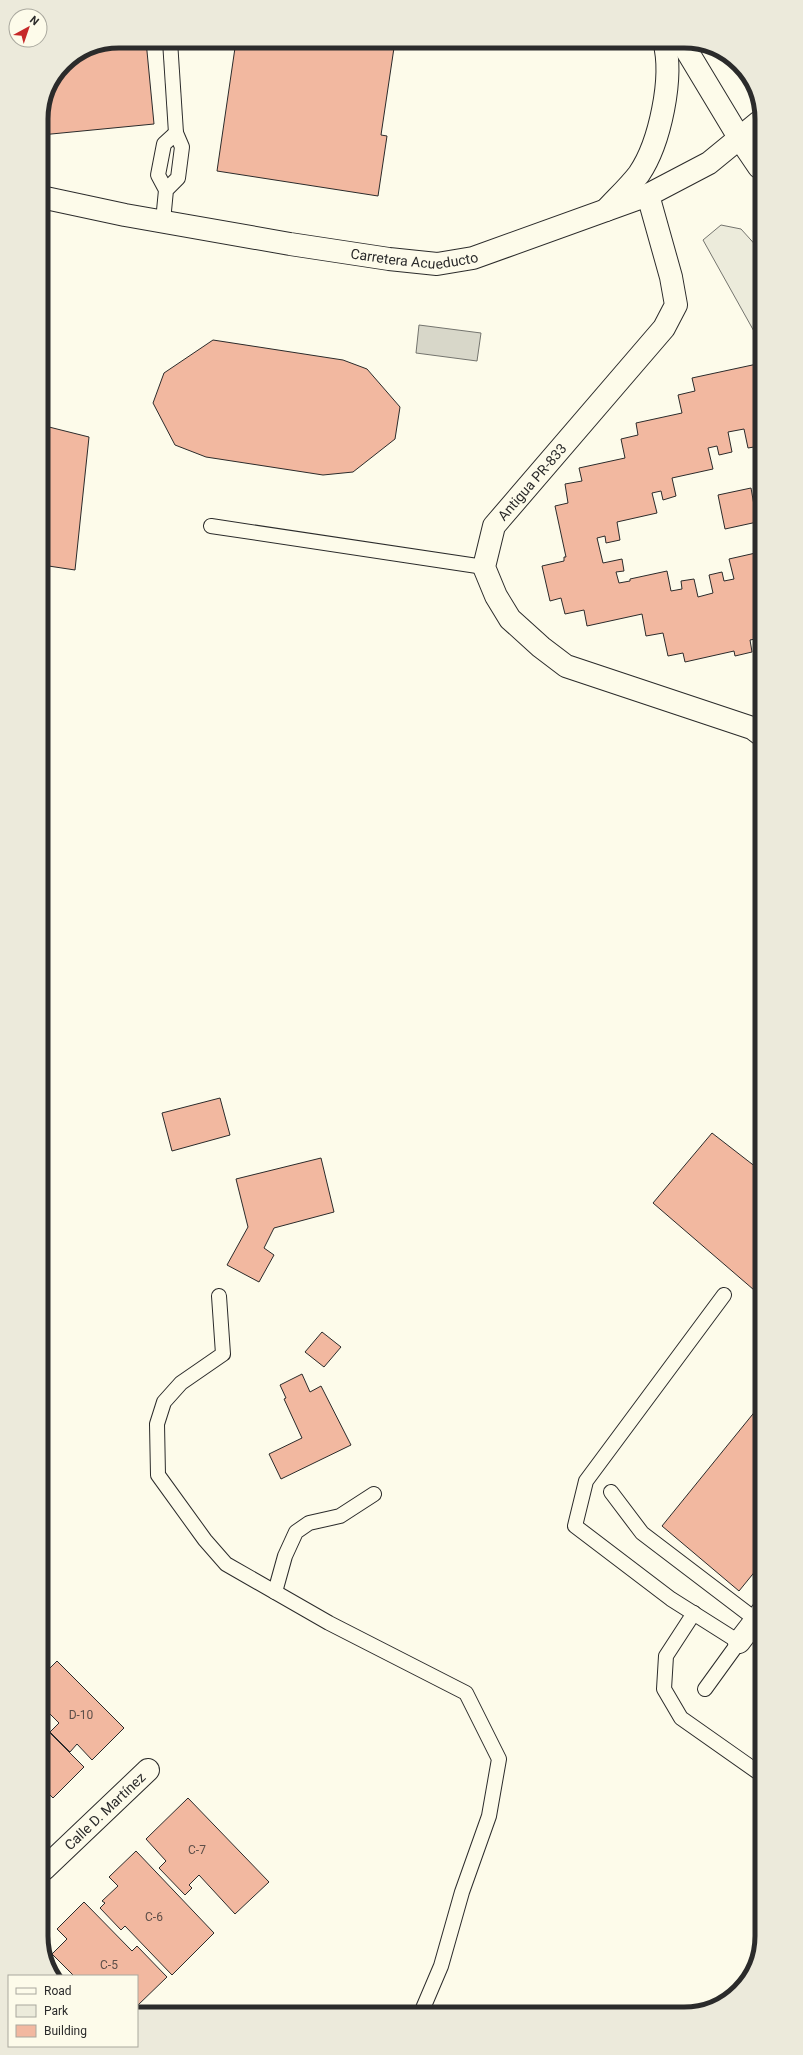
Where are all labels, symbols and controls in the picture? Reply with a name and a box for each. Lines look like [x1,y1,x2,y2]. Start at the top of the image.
north arrow [8,8,48,48]
text: N [27,13,41,28]
street label: Carretera Acueducto [350,245,480,272]
street label: Antigua PR-833 [494,440,570,524]
house number: D-10 [69,1708,94,1722]
street label: Calle D. Martínez [61,1769,149,1853]
house number: C-7 [188,1843,206,1857]
house number: C-6 [145,1910,163,1924]
house number: C-5 [100,1958,118,1972]
legend [8,1975,138,2047]
text: Road [44,1984,72,1998]
text: Park [44,2004,69,2018]
text: Building [44,2024,87,2038]

